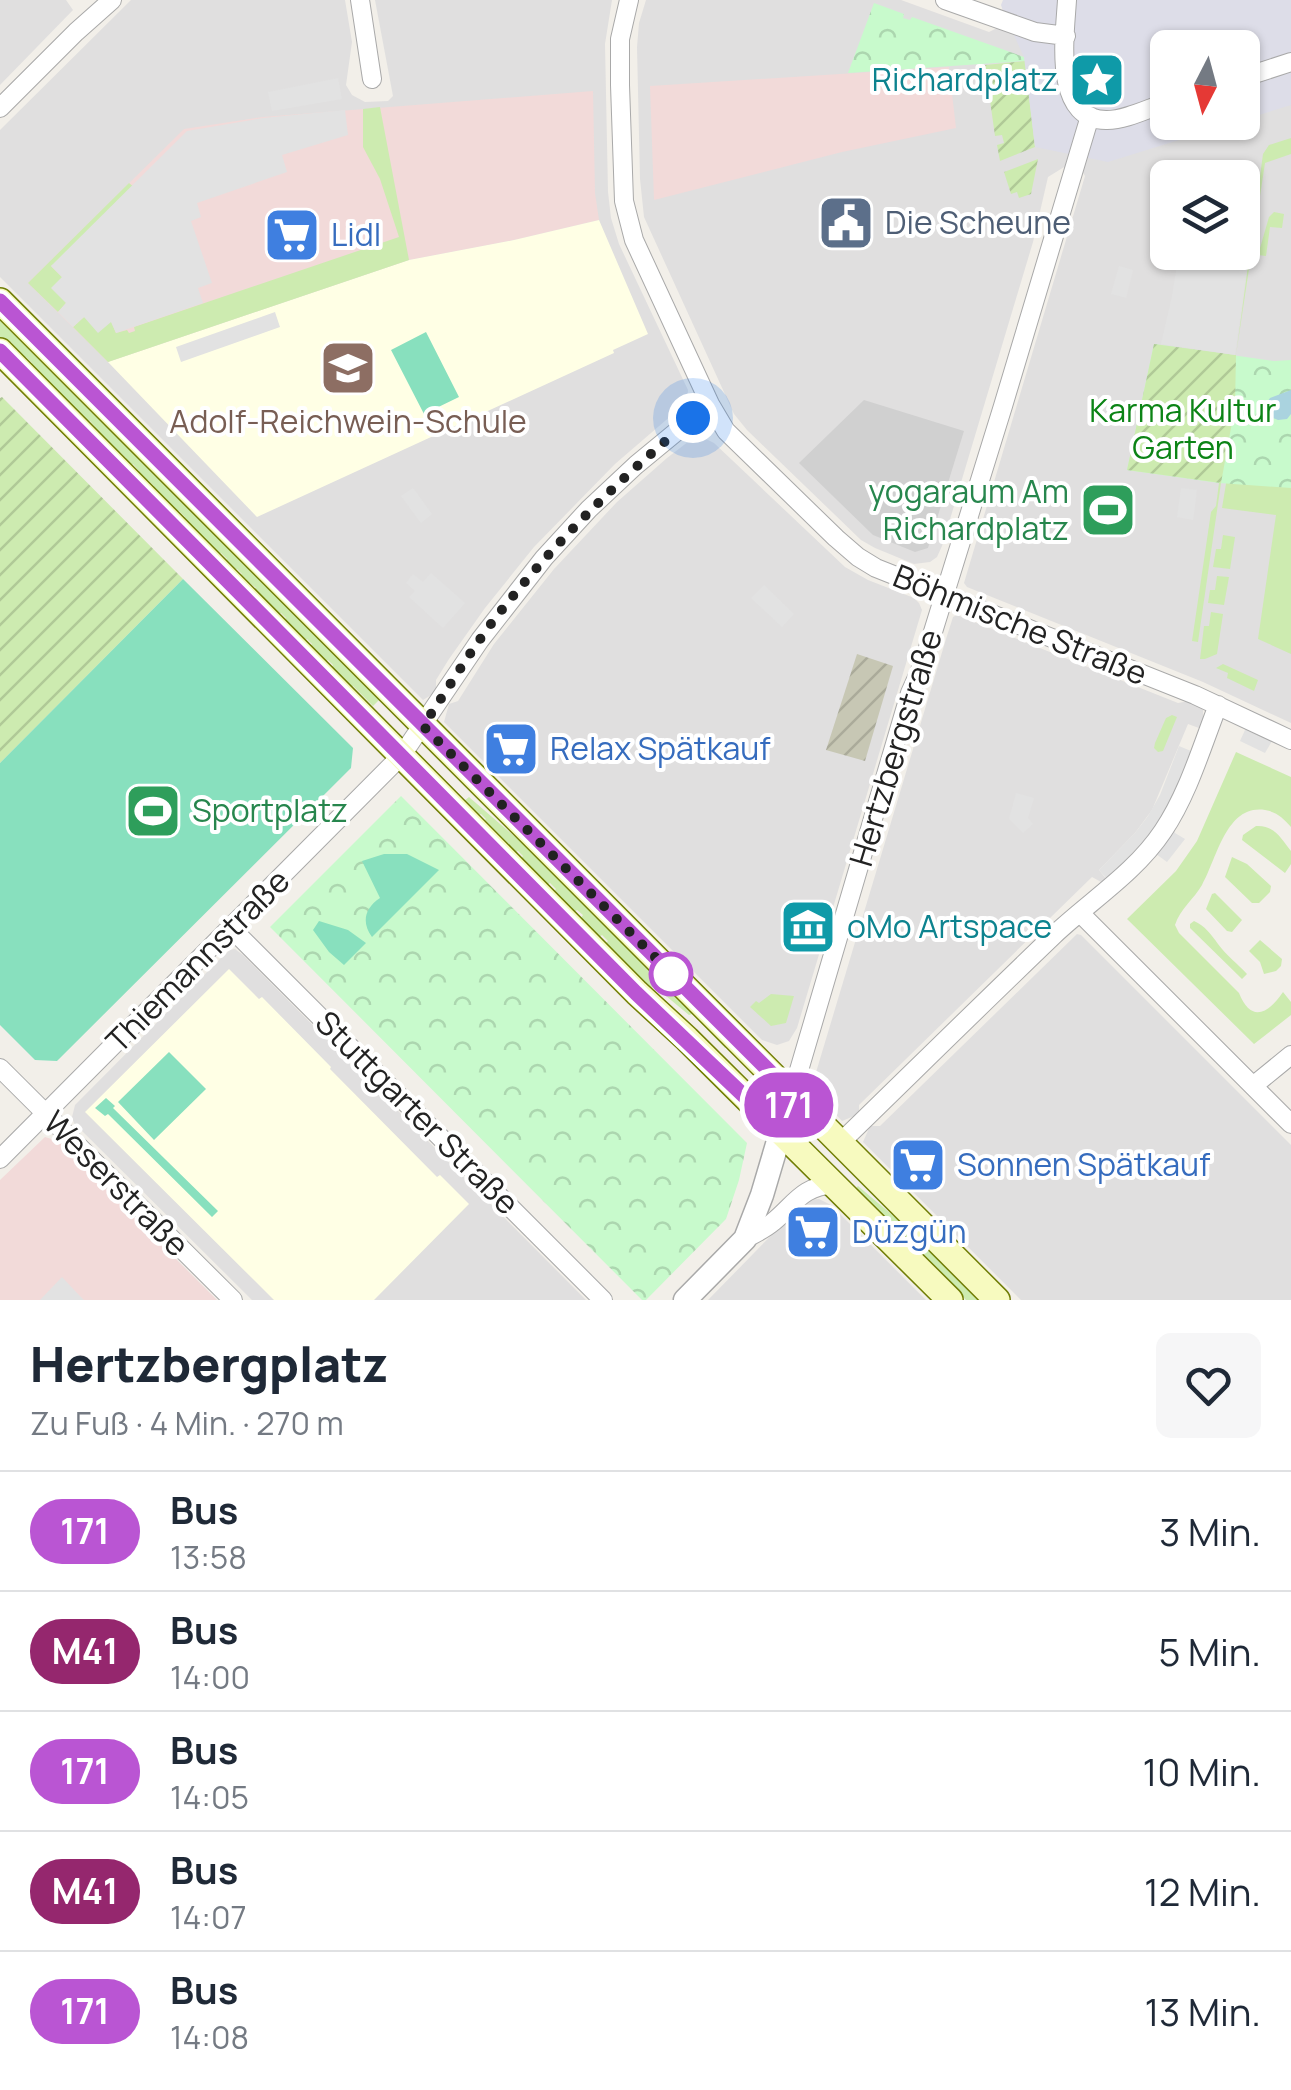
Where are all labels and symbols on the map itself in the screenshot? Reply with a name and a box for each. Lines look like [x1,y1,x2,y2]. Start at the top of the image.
north arrow [1150,30,1260,140]
place icon: Richardplatz [1067,50,1127,110]
place label: Richardplatz [872,57,1058,101]
public building icon: Die Scheune [816,193,876,253]
place label: Die Scheune [885,200,1071,244]
supermarket icon: Lidl [262,205,322,265]
place label: Lidl [331,212,381,256]
school or university icon: Adolf-Reichwein-Schule [318,338,378,398]
park label: Karma Kultur Garten [1089,388,1277,469]
your location [668,393,718,443]
place label: Adolf-Reichwein-Schule [169,399,527,443]
place label: yogaraum Am Richardplatz [868,469,1069,550]
sports icon: yogaraum Am Richardplatz [1078,480,1138,540]
street label: Böhmische Straße [887,553,1154,695]
street label: Hertzbergstraße [838,624,952,872]
supermarket icon: Relax Spätkauf [481,719,541,779]
place label: Relax Spätkauf [550,726,771,770]
sports icon: Sportplatz [123,781,183,841]
place label: Sportplatz [192,788,348,832]
street label: Thiemannstraße [96,859,299,1062]
museum icon: oMo Artspace [778,897,838,957]
place label: oMo Artspace [847,904,1052,948]
unlabelled marker [650,953,692,995]
street label: Stuttgarter Straße [306,1001,529,1224]
line badge: 171 [732,1072,846,1138]
street label: Weserstraße [34,1101,199,1266]
supermarket icon: Sonnen Spätkauf [888,1135,948,1195]
place label: Sonnen Spätkauf [957,1142,1211,1186]
supermarket icon: Düzgün [783,1202,843,1262]
place label: Düzgün [852,1209,966,1253]

